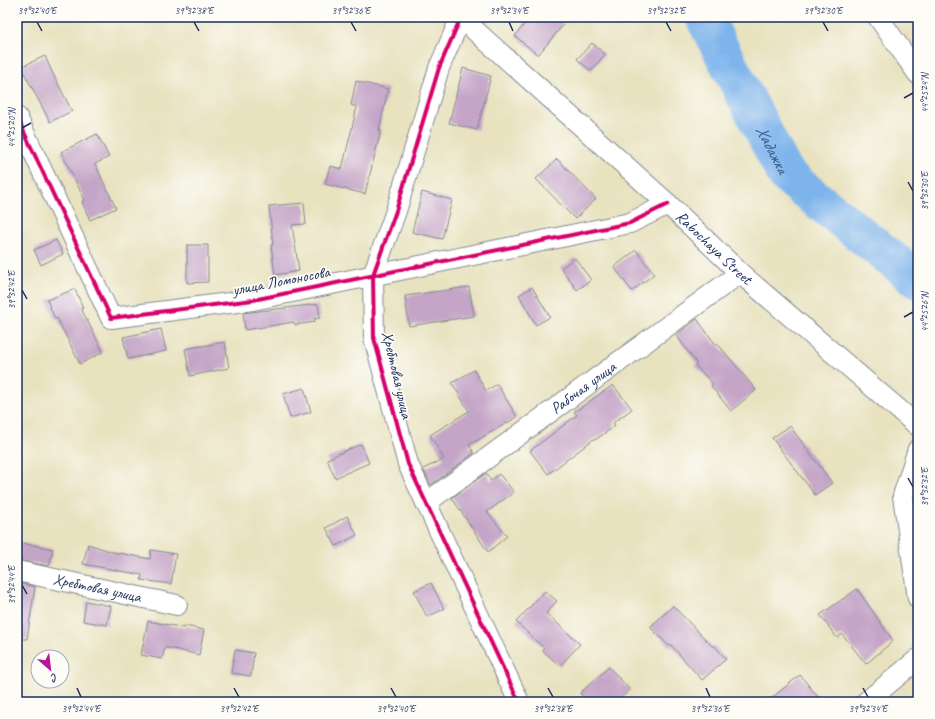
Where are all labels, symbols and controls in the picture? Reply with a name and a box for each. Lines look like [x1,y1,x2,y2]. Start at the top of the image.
text: 39°32'40"E [18,4,58,17]
text: 39°32'38"E [175,4,215,17]
text: 39°32'36"E [332,4,372,17]
text: 39°32'34"E [490,4,530,17]
text: 39°32'32"E [647,4,687,17]
text: 39°32'30"E [804,4,844,17]
text: 44°25'24"N [918,71,931,113]
text: 44°25'20"N [5,106,18,148]
water label: Хадажка [752,122,795,179]
text: 39°32'30"E [918,170,931,210]
street label: Rabochaya Street [671,207,757,290]
street label: улица Ломоносова [230,261,333,300]
text: 39°32'42"E [5,269,18,309]
text: 44°25'26"N [918,290,931,332]
street label: Хребтовая улица [377,329,417,422]
street label: Рабочая улица [547,357,621,418]
text: 39°32'32"E [918,466,931,506]
text: 39°32'44"E [5,564,18,604]
street label: Хребтовая улица [52,569,144,607]
north arrow [30,649,70,689]
text: С [48,670,60,686]
text: 39°32'44"E [62,702,102,715]
text: 39°32'42"E [220,702,260,715]
text: 39°32'40"E [377,702,417,715]
text: 39°32'38"E [534,702,574,715]
text: 39°32'36"E [691,702,731,715]
text: 39°32'34"E [849,702,889,715]

